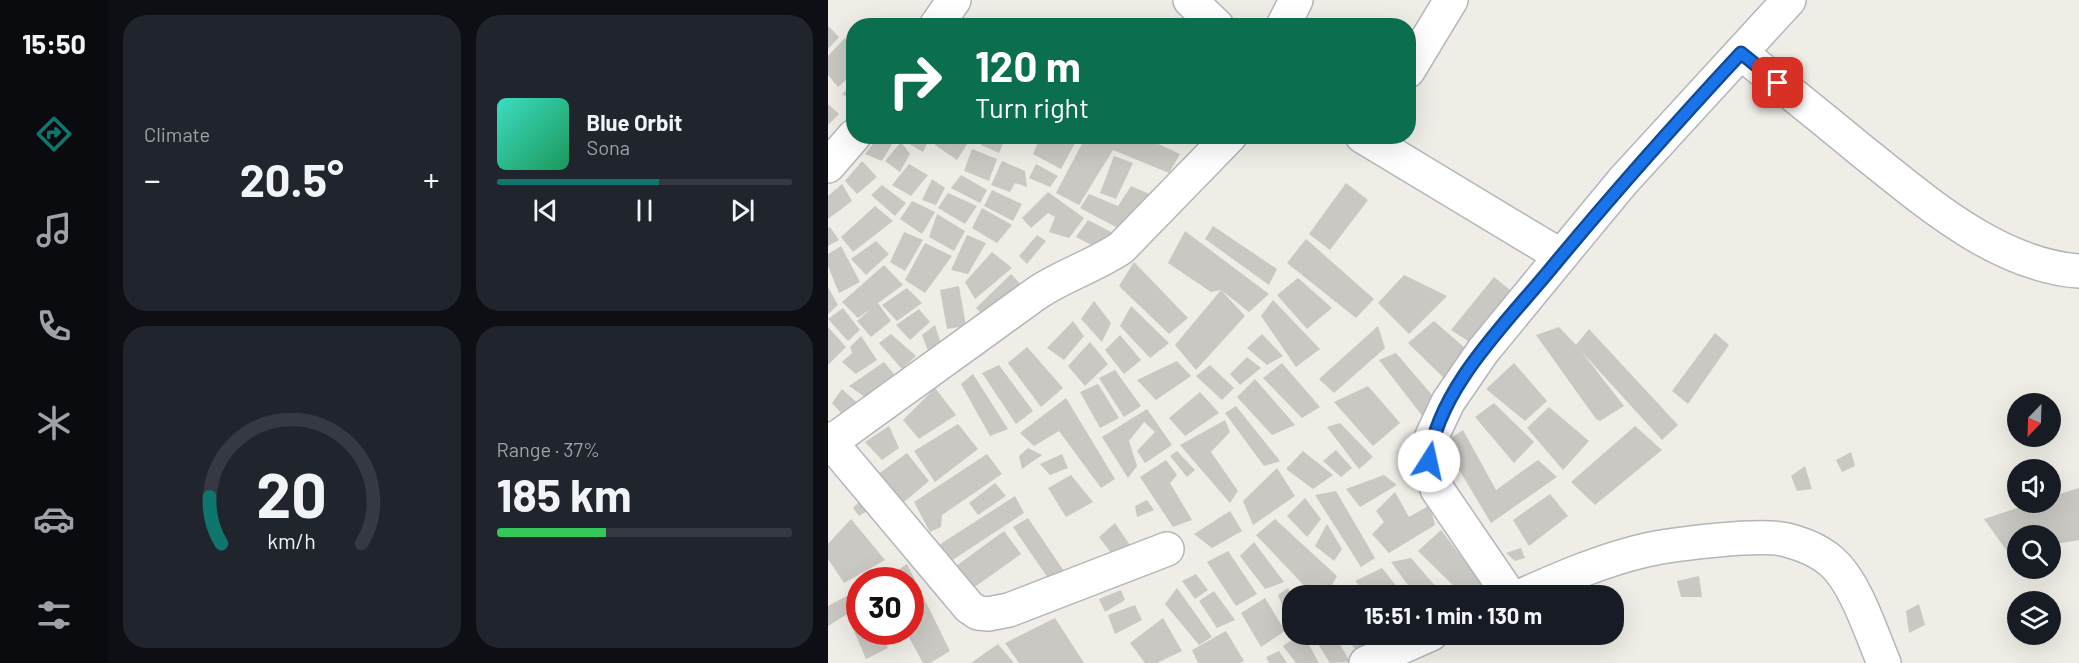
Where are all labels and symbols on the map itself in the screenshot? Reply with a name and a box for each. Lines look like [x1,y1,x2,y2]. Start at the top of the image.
pin [1752,57,1803,108]
north arrow [2007,393,2061,447]
position arrow [1397,429,1461,493]
speed limit sign: 30 [846,567,924,645]

